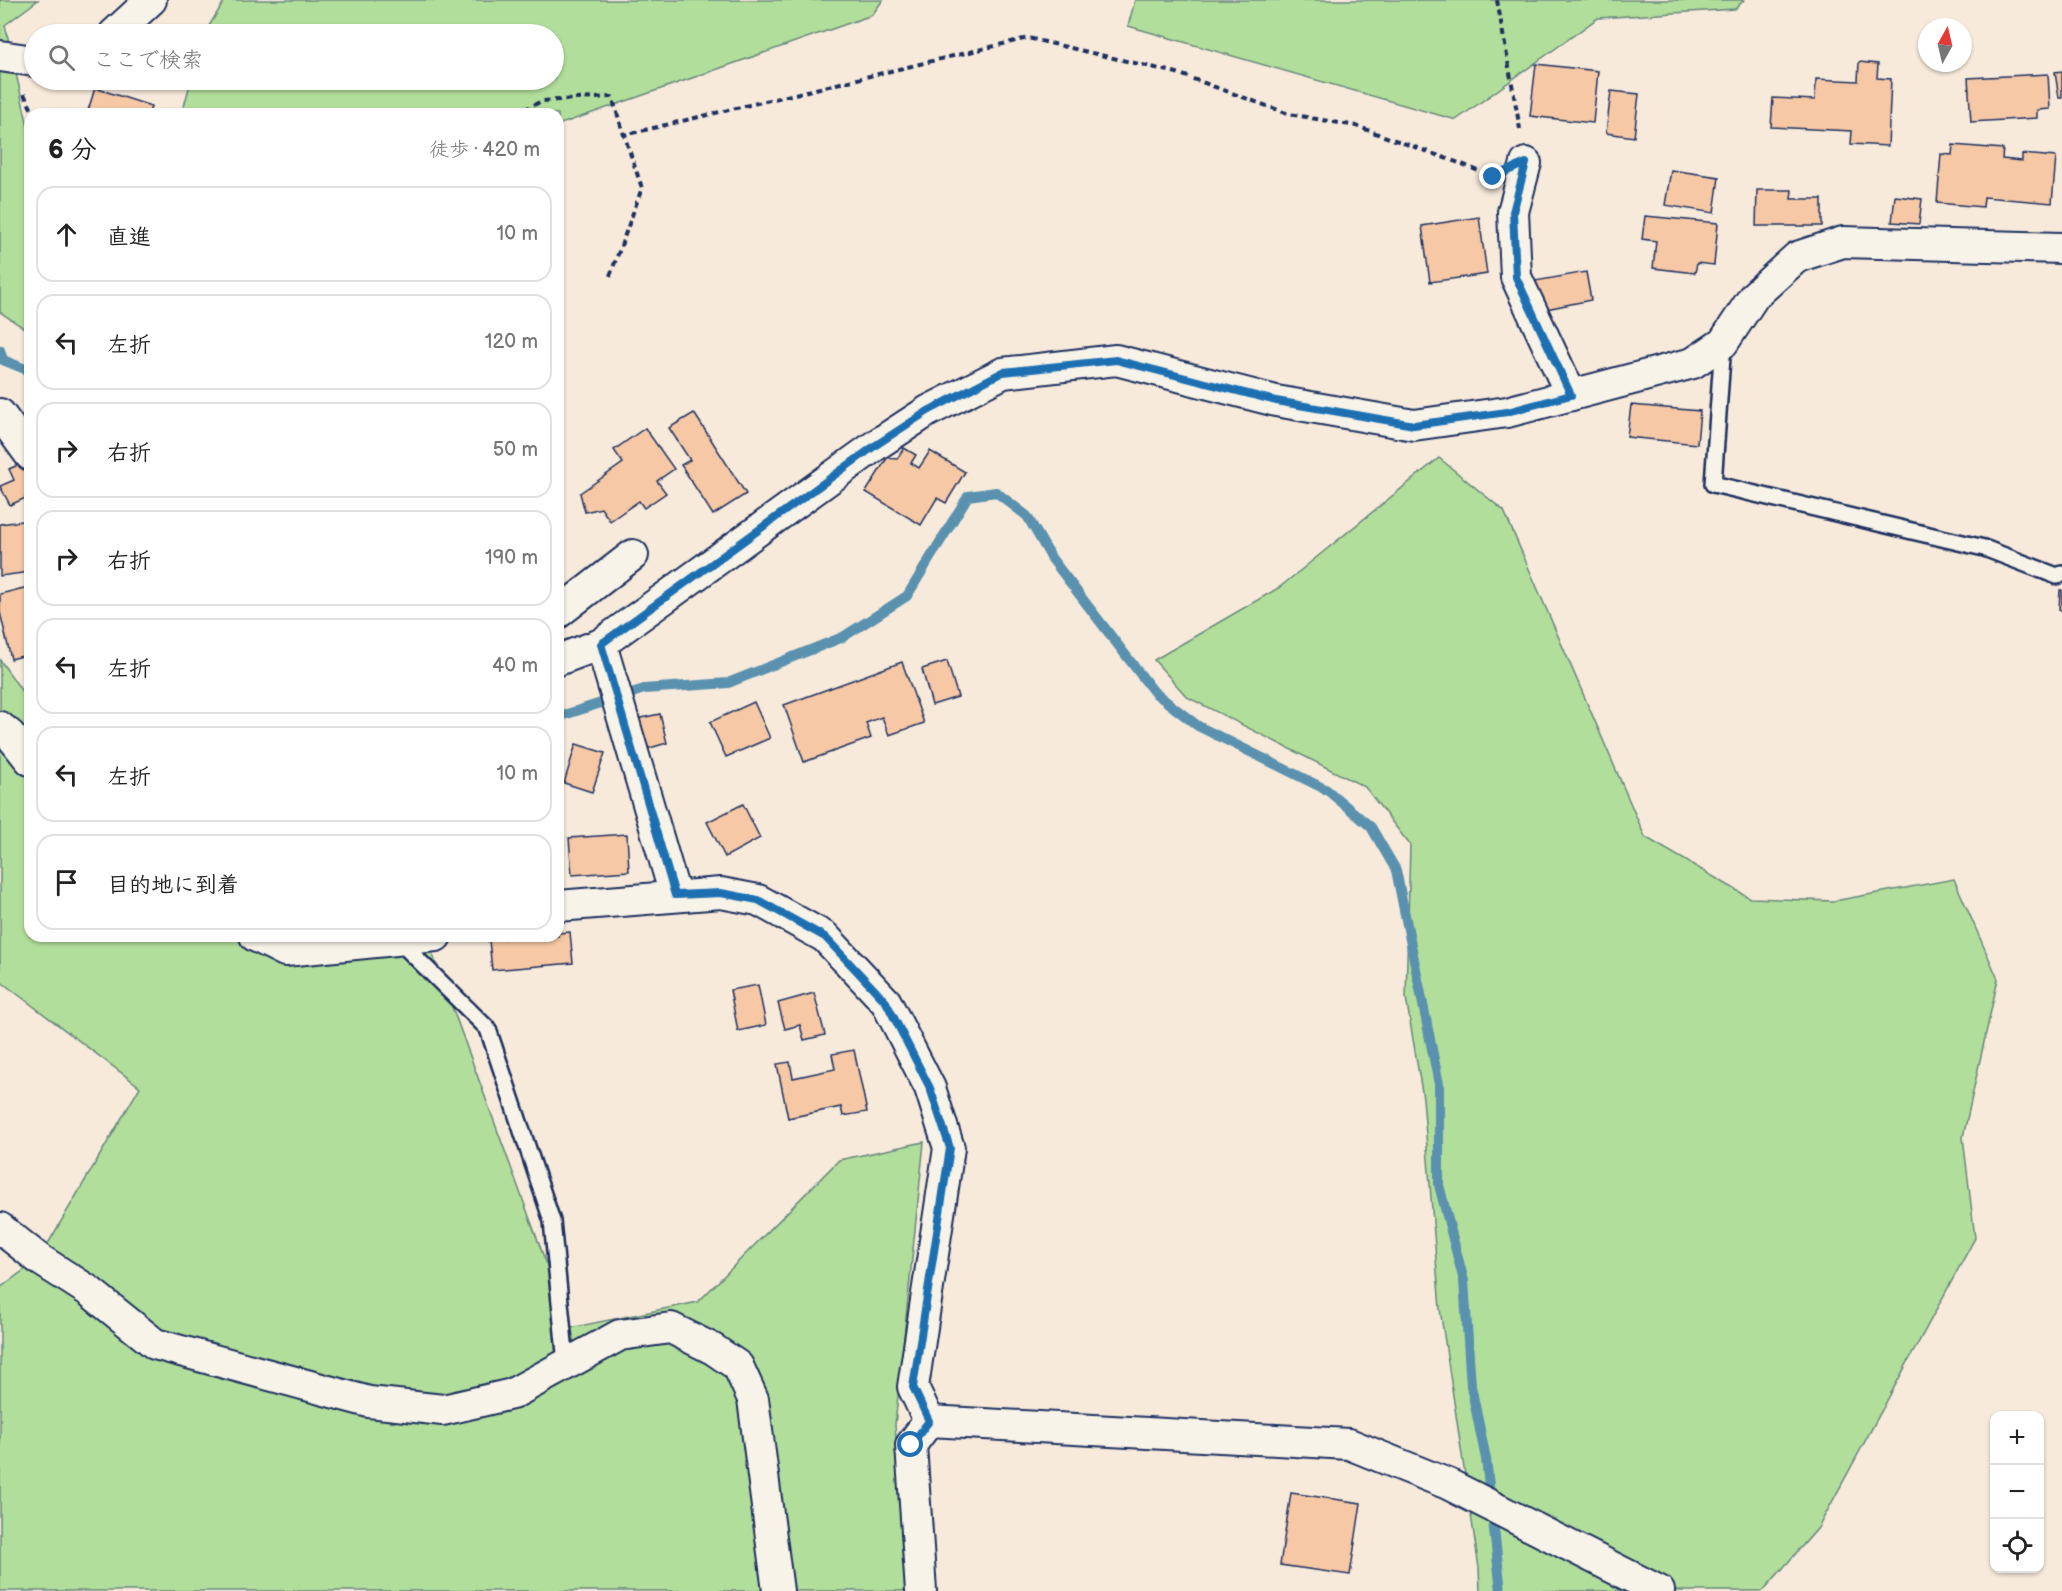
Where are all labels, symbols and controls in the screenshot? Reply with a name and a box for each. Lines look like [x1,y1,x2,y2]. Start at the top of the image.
north arrow [1918,18,1972,72]
search box [24,24,564,90]
icon: search [45,41,78,74]
text: ここで検索 [93,47,203,74]
text: 6 分 [48,135,97,166]
text: 徒歩 · 420 m [429,138,540,162]
route end [1479,163,1505,189]
icon: ahead [50,218,83,251]
text: 10 m [497,222,538,246]
text: 直進 [107,224,151,251]
icon: left [50,326,83,359]
text: 120 m [485,330,538,354]
text: 左折 [107,332,151,359]
icon: right [50,434,83,467]
text: 50 m [493,438,538,462]
text: 右折 [107,440,151,467]
icon: right [50,542,83,575]
text: 190 m [485,546,538,570]
text: 右折 [107,548,151,575]
icon: left [50,650,83,683]
text: 40 m [492,654,538,678]
text: 左折 [107,656,151,683]
icon: left [50,758,83,791]
text: 10 m [497,762,538,786]
text: 左折 [107,764,151,791]
icon: arrive [50,866,83,899]
text: 目的地に到着 [107,872,239,899]
map controls [1990,1411,2044,1573]
button: + [1990,1411,2044,1465]
route start [897,1431,923,1457]
button: − [1990,1465,2044,1519]
button: locate [1990,1519,2044,1573]

